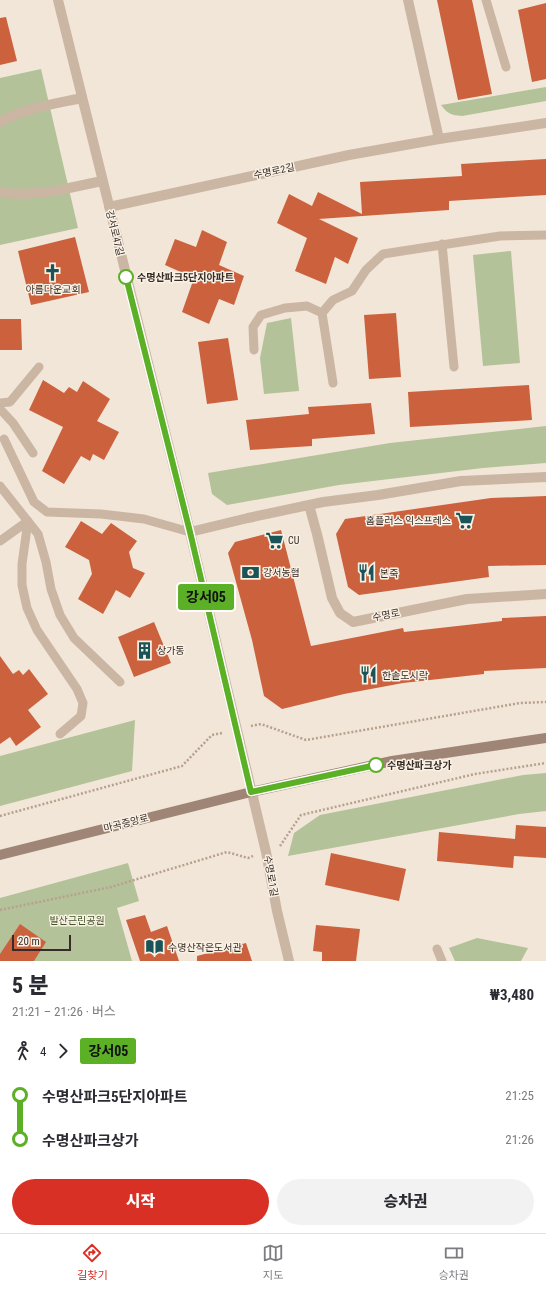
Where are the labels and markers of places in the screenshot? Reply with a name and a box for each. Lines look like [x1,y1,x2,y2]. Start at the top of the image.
church icon: 아름다운교회 [43,262,63,282]
marker: 수명산파크5단지아파트 [118,269,134,285]
place label: 수명산파크5단지아파트 [137,272,234,283]
place label: 아름다운교회 [25,284,81,295]
supermarket icon: 홈플러스 익스프레스 [454,510,474,530]
place label: 홈플러스 익스프레스 [366,515,451,526]
supermarket icon: CU [265,530,285,550]
place label: CU [288,535,300,546]
bank icon: 강서농협 [240,562,260,582]
restaurant icon: 본죽 [357,563,377,583]
place label: 강서농협 [263,567,300,578]
place label: 본죽 [380,568,398,579]
building icon: 상가동 [134,640,154,660]
place label: 상가동 [157,645,185,656]
restaurant icon: 한솥도시락 [359,665,379,685]
place label: 한솥도시락 [382,670,429,681]
marker: 수명산파크상가 [368,757,384,773]
place label: 수명산파크상가 [387,760,452,771]
library icon: 수명산작은도서관 [145,937,165,957]
place label: 수명산작은도서관 [168,942,242,953]

